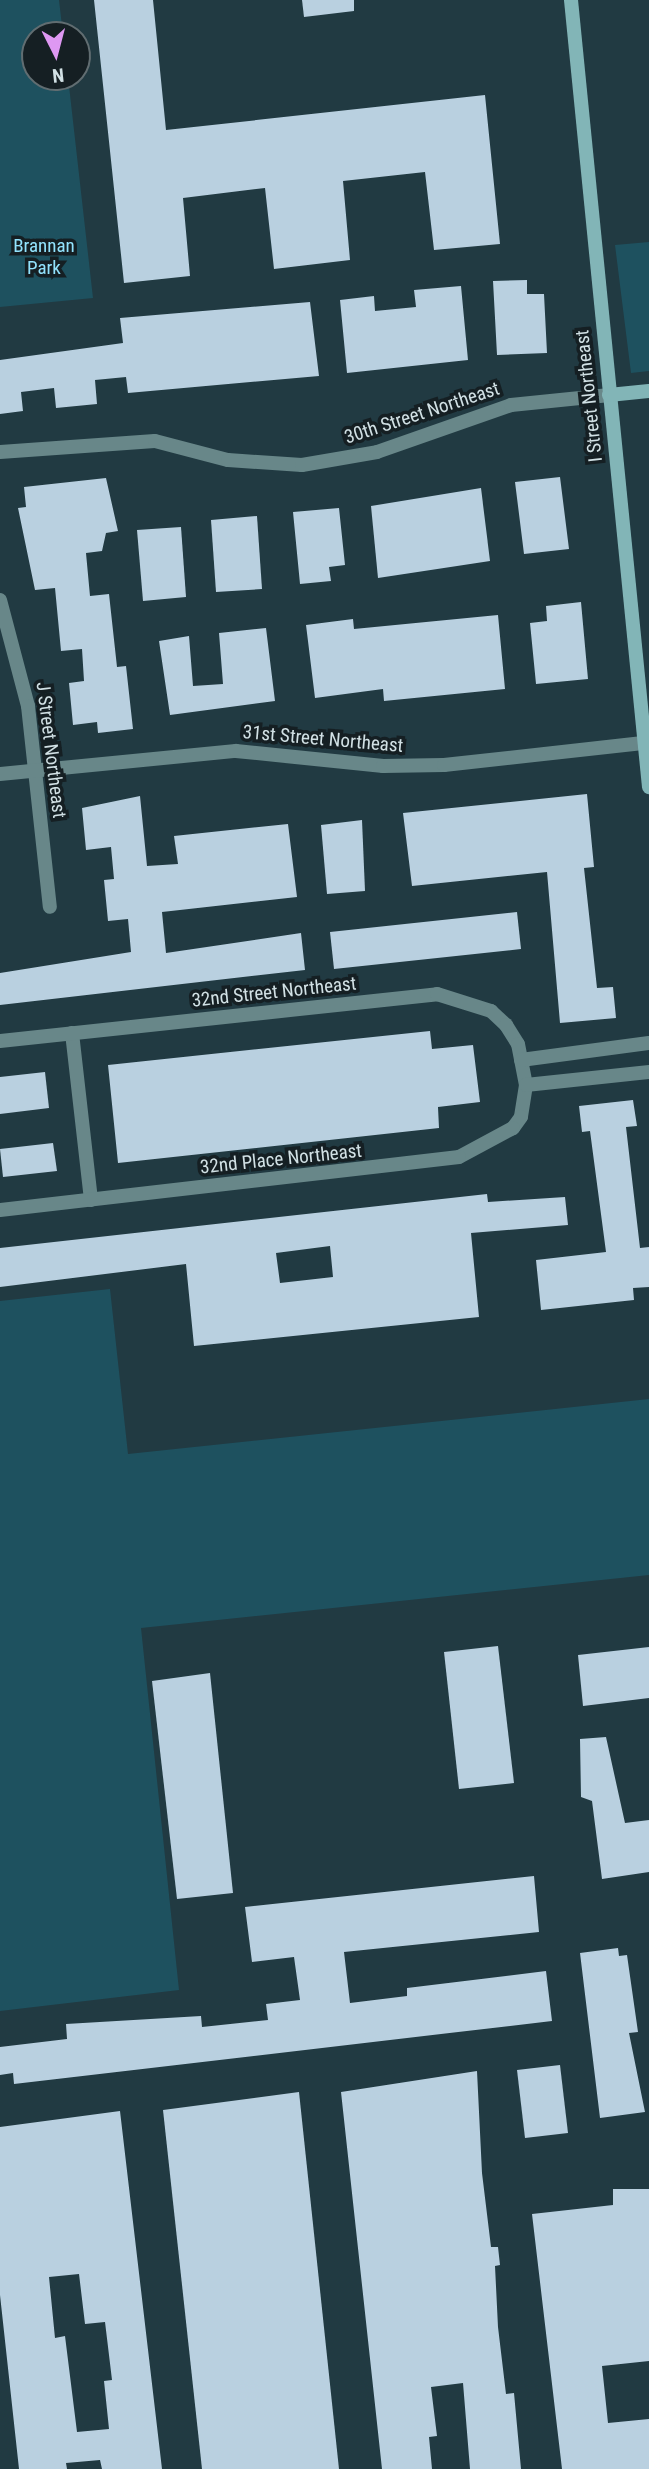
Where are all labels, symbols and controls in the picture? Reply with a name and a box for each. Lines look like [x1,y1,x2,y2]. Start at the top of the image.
north arrow [21,21,91,91]
text: N [51,63,65,87]
park label: Brannan Park [13,235,75,279]
street label: I Street Northeast [571,329,607,463]
street label: 30th Street Northeast [342,377,502,449]
street label: J Street Northeast [31,681,71,819]
street label: 31st Street Northeast [242,721,404,757]
street label: 32nd Street Northeast [191,972,357,1012]
street label: 32nd Place Northeast [199,1139,363,1179]

